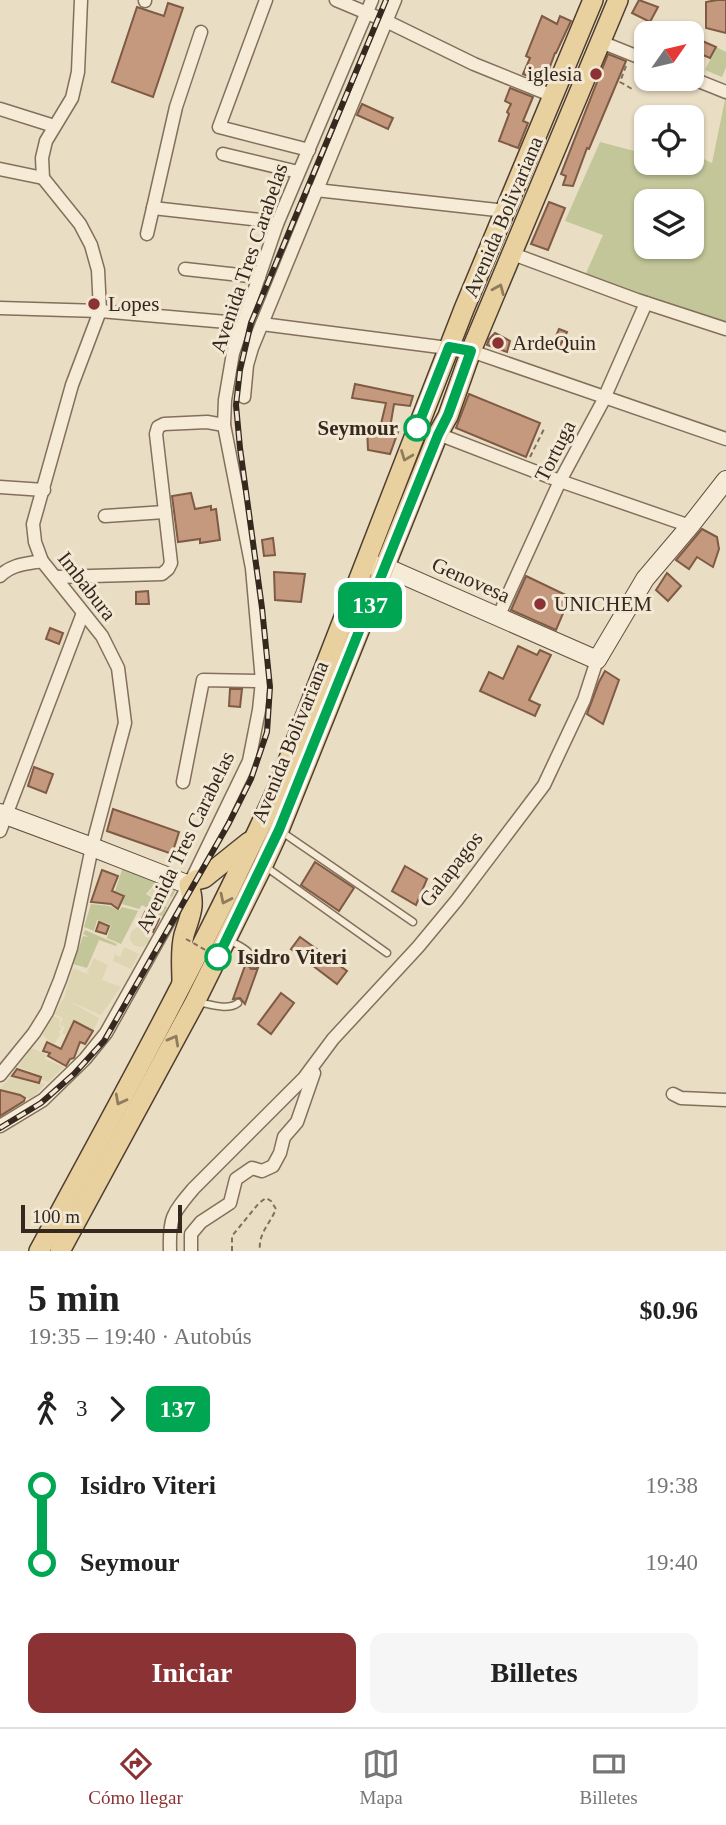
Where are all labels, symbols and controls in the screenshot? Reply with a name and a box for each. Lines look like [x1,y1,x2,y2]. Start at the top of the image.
north arrow [634,21,704,91]
map controls [634,21,704,259]
place label: iglesia [527,62,583,86]
marker: iglesia [588,66,604,82]
button: locate [634,105,704,175]
street label: Avenida Bolivariana [458,132,548,301]
street label: Avenida Tres Carabelas [205,160,293,356]
button: layers [634,189,704,259]
one-way arrow [490,283,504,295]
place label: Lopes [108,292,159,316]
marker: Lopes [86,296,102,312]
place label: ArdeQuin [512,331,596,355]
marker: ArdeQuin [490,335,506,351]
marker: Seymour [404,415,430,441]
place label: Seymour [318,416,398,440]
street label: Tortuga [530,416,581,485]
one-way arrow [400,450,414,462]
street label: Imbabura [53,547,122,626]
street label: Genovesa [428,552,514,608]
line badge: 137 [330,582,410,628]
text: 137 [352,592,388,618]
place label: UNICHEM [554,592,652,616]
marker: UNICHEM [532,596,548,612]
street label: Avenida Bolivariana [247,657,334,827]
street label: Avenida Tres Carabelas [131,747,239,937]
street label: Galapagos [414,827,488,911]
one-way arrow [219,892,233,904]
marker: Isidro Viteri [205,944,231,970]
place label: Isidro Viteri [237,945,347,969]
one-way arrow [166,1035,179,1047]
one-way arrow [115,1093,128,1106]
scale bar [21,1202,182,1234]
text: 100 m [32,1206,80,1227]
text: 5 min [28,1277,120,1319]
text: $0.96 [640,1296,698,1325]
text: 19:35 – 19:40 · Autobús [28,1324,252,1349]
icon: walk [28,1390,66,1428]
icon: forward [98,1390,136,1428]
text: 3 [76,1396,88,1421]
text: 137 [160,1396,196,1422]
text: Isidro Viteri [80,1471,216,1500]
text: 19:38 [646,1473,698,1498]
text: Seymour [80,1548,180,1577]
text: 19:40 [646,1550,698,1575]
button: Iniciar [28,1633,356,1713]
button: Billetes [370,1633,698,1713]
tab: Cómo llegar [88,1745,183,1809]
tab: Mapa [360,1745,403,1809]
tab: Billetes [580,1745,638,1809]

